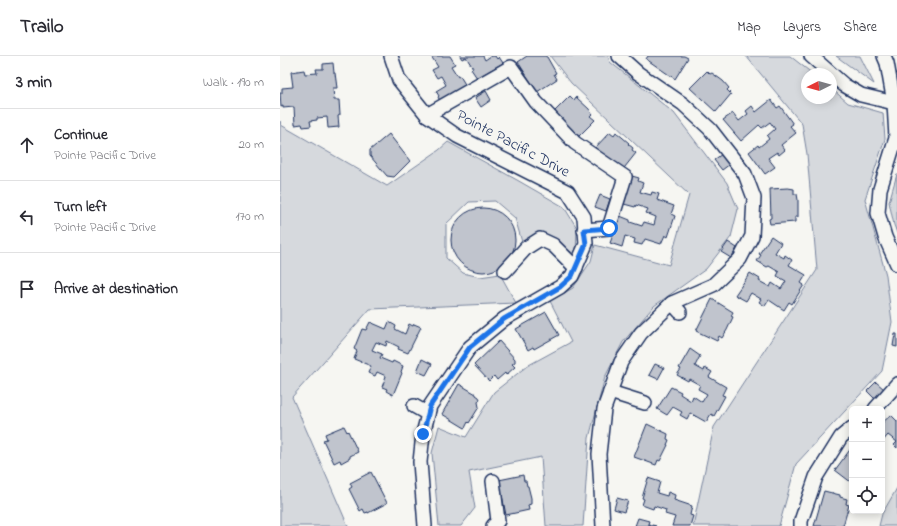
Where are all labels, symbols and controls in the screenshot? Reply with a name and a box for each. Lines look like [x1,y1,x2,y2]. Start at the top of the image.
text: Trailo [20,14,64,41]
text: Map [737,17,761,38]
text: Layers [783,17,821,38]
text: Share [843,17,877,38]
north arrow [801,68,837,104]
text: 3 min [16,70,52,95]
text: Walk · 190 m [203,73,264,92]
street label: Pointe Pacific Drive [452,104,575,184]
text: Continue [54,124,108,146]
icon: ahead [16,134,38,156]
text: 20 m [239,135,264,154]
text: Pointe Pacific Drive [54,146,156,165]
text: Turn left [54,196,107,218]
icon: left [16,206,38,228]
text: 170 m [236,207,264,226]
text: Pointe Pacific Drive [54,218,156,237]
route start [600,219,618,237]
icon: arrive [16,278,38,300]
text: Arrive at destination [54,278,178,300]
map controls [849,406,885,514]
button: + [849,406,885,442]
route end [414,425,432,443]
button: − [849,442,885,478]
button: locate [849,478,885,514]

